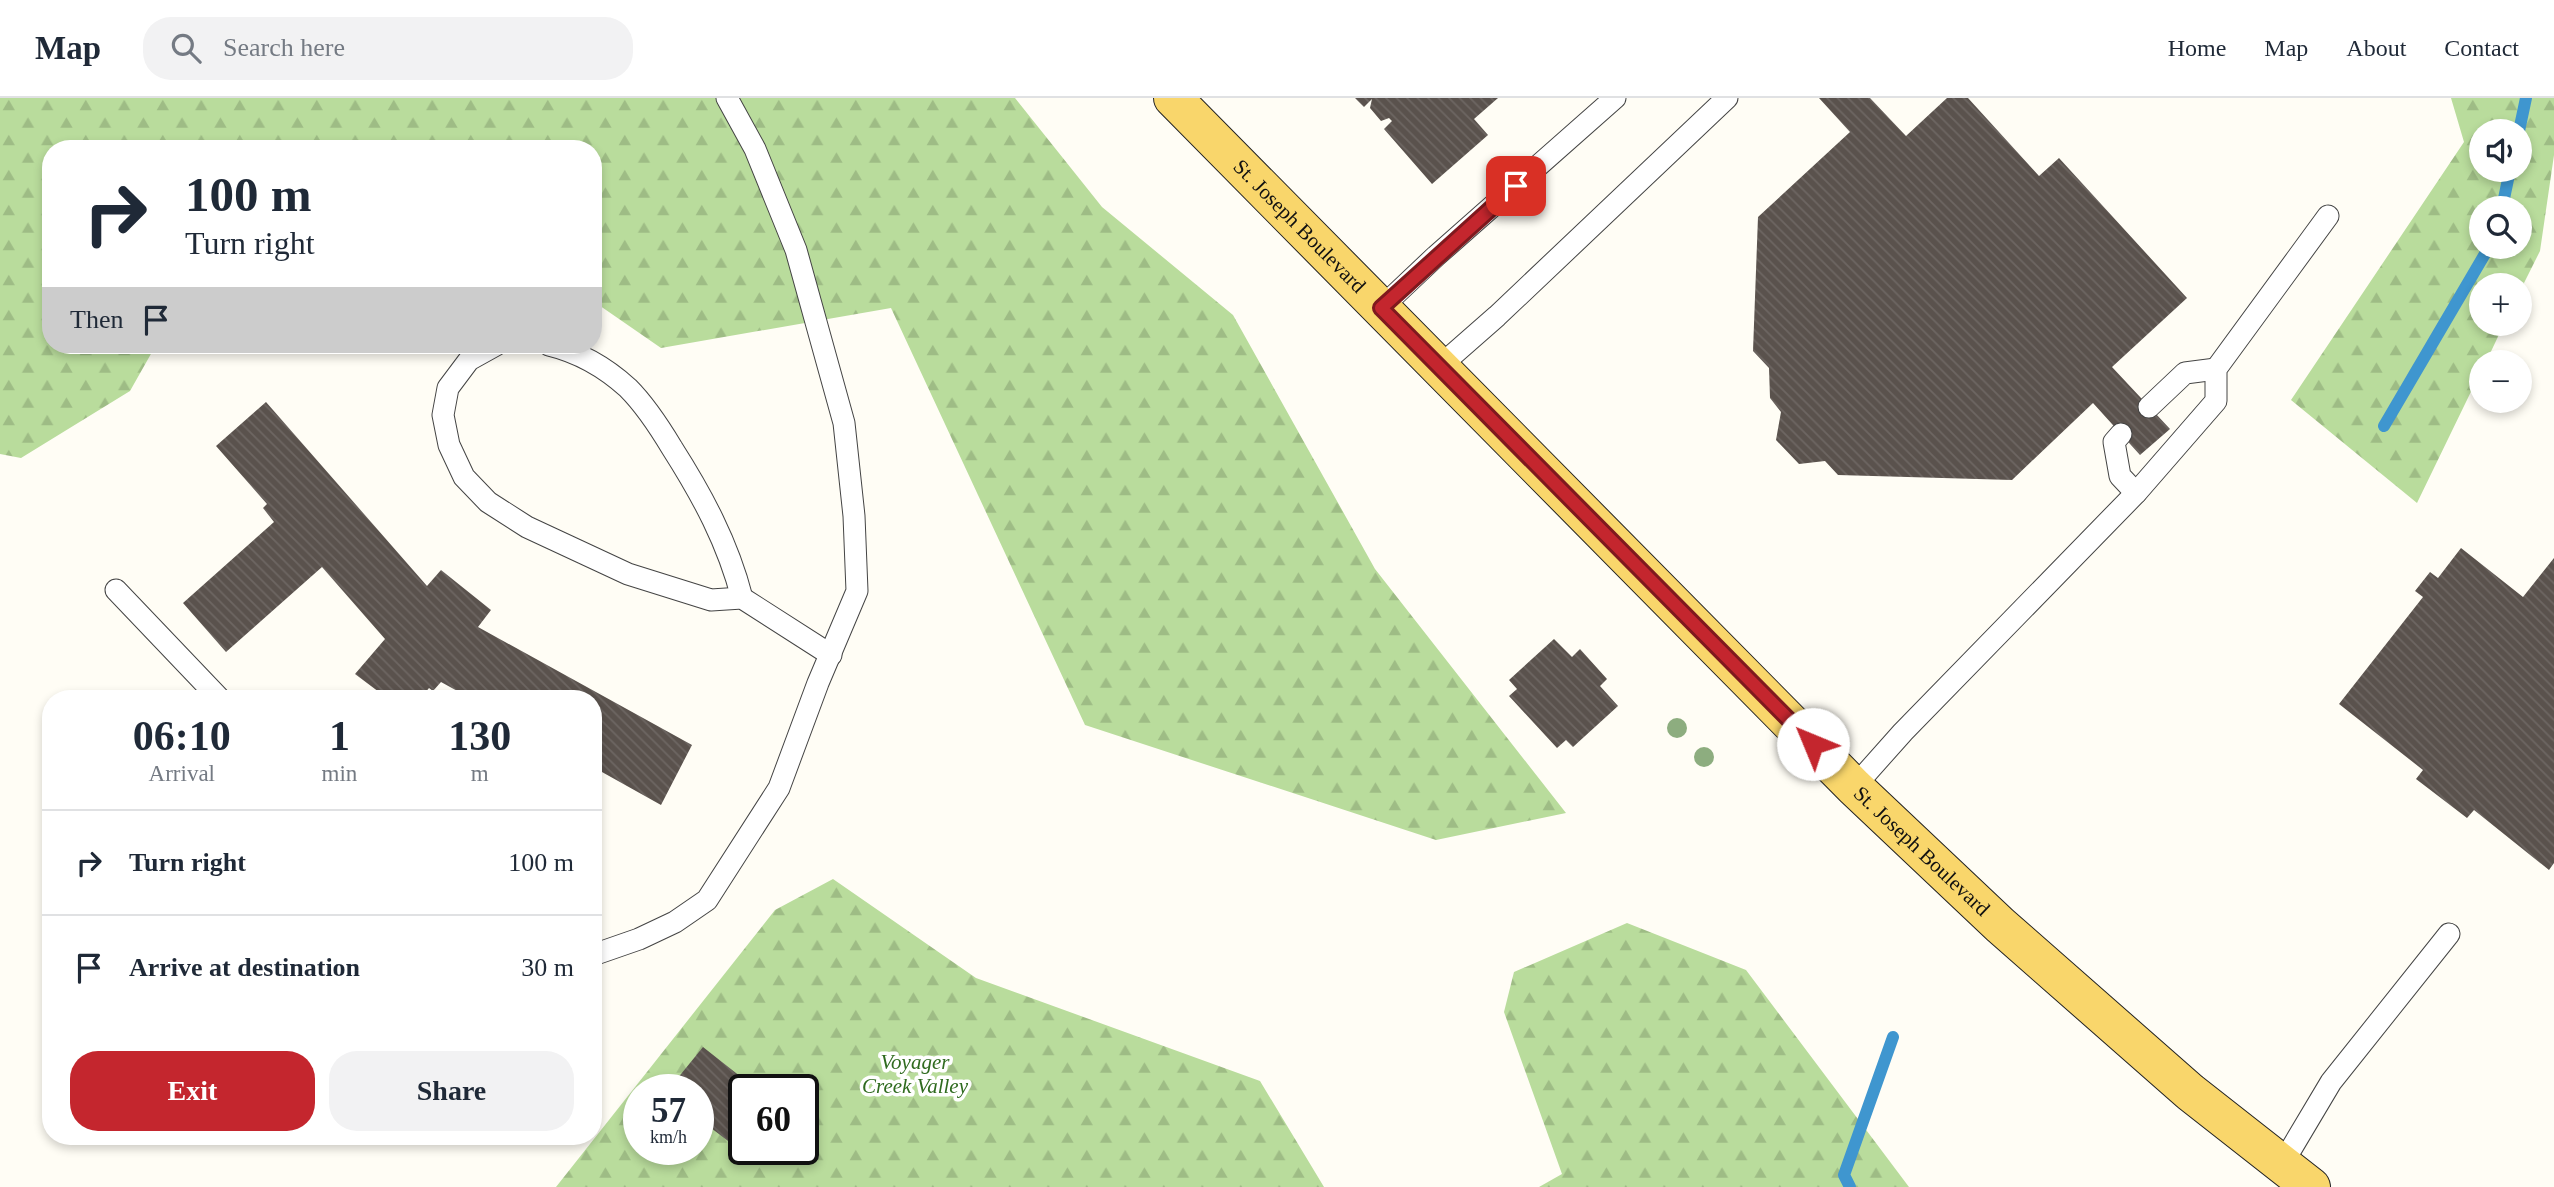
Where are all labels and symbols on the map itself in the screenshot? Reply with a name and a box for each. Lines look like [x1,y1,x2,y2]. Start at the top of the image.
street label: St. Joseph Boulevard [1228,154,1371,298]
pin [1486,156,1546,216]
position arrow [1776,707,1850,781]
street label: St. Joseph Boulevard [1849,781,1995,921]
park label: Voyager Creek Valley [862,1050,969,1098]
speed limit sign: 60 [728,1074,819,1165]

